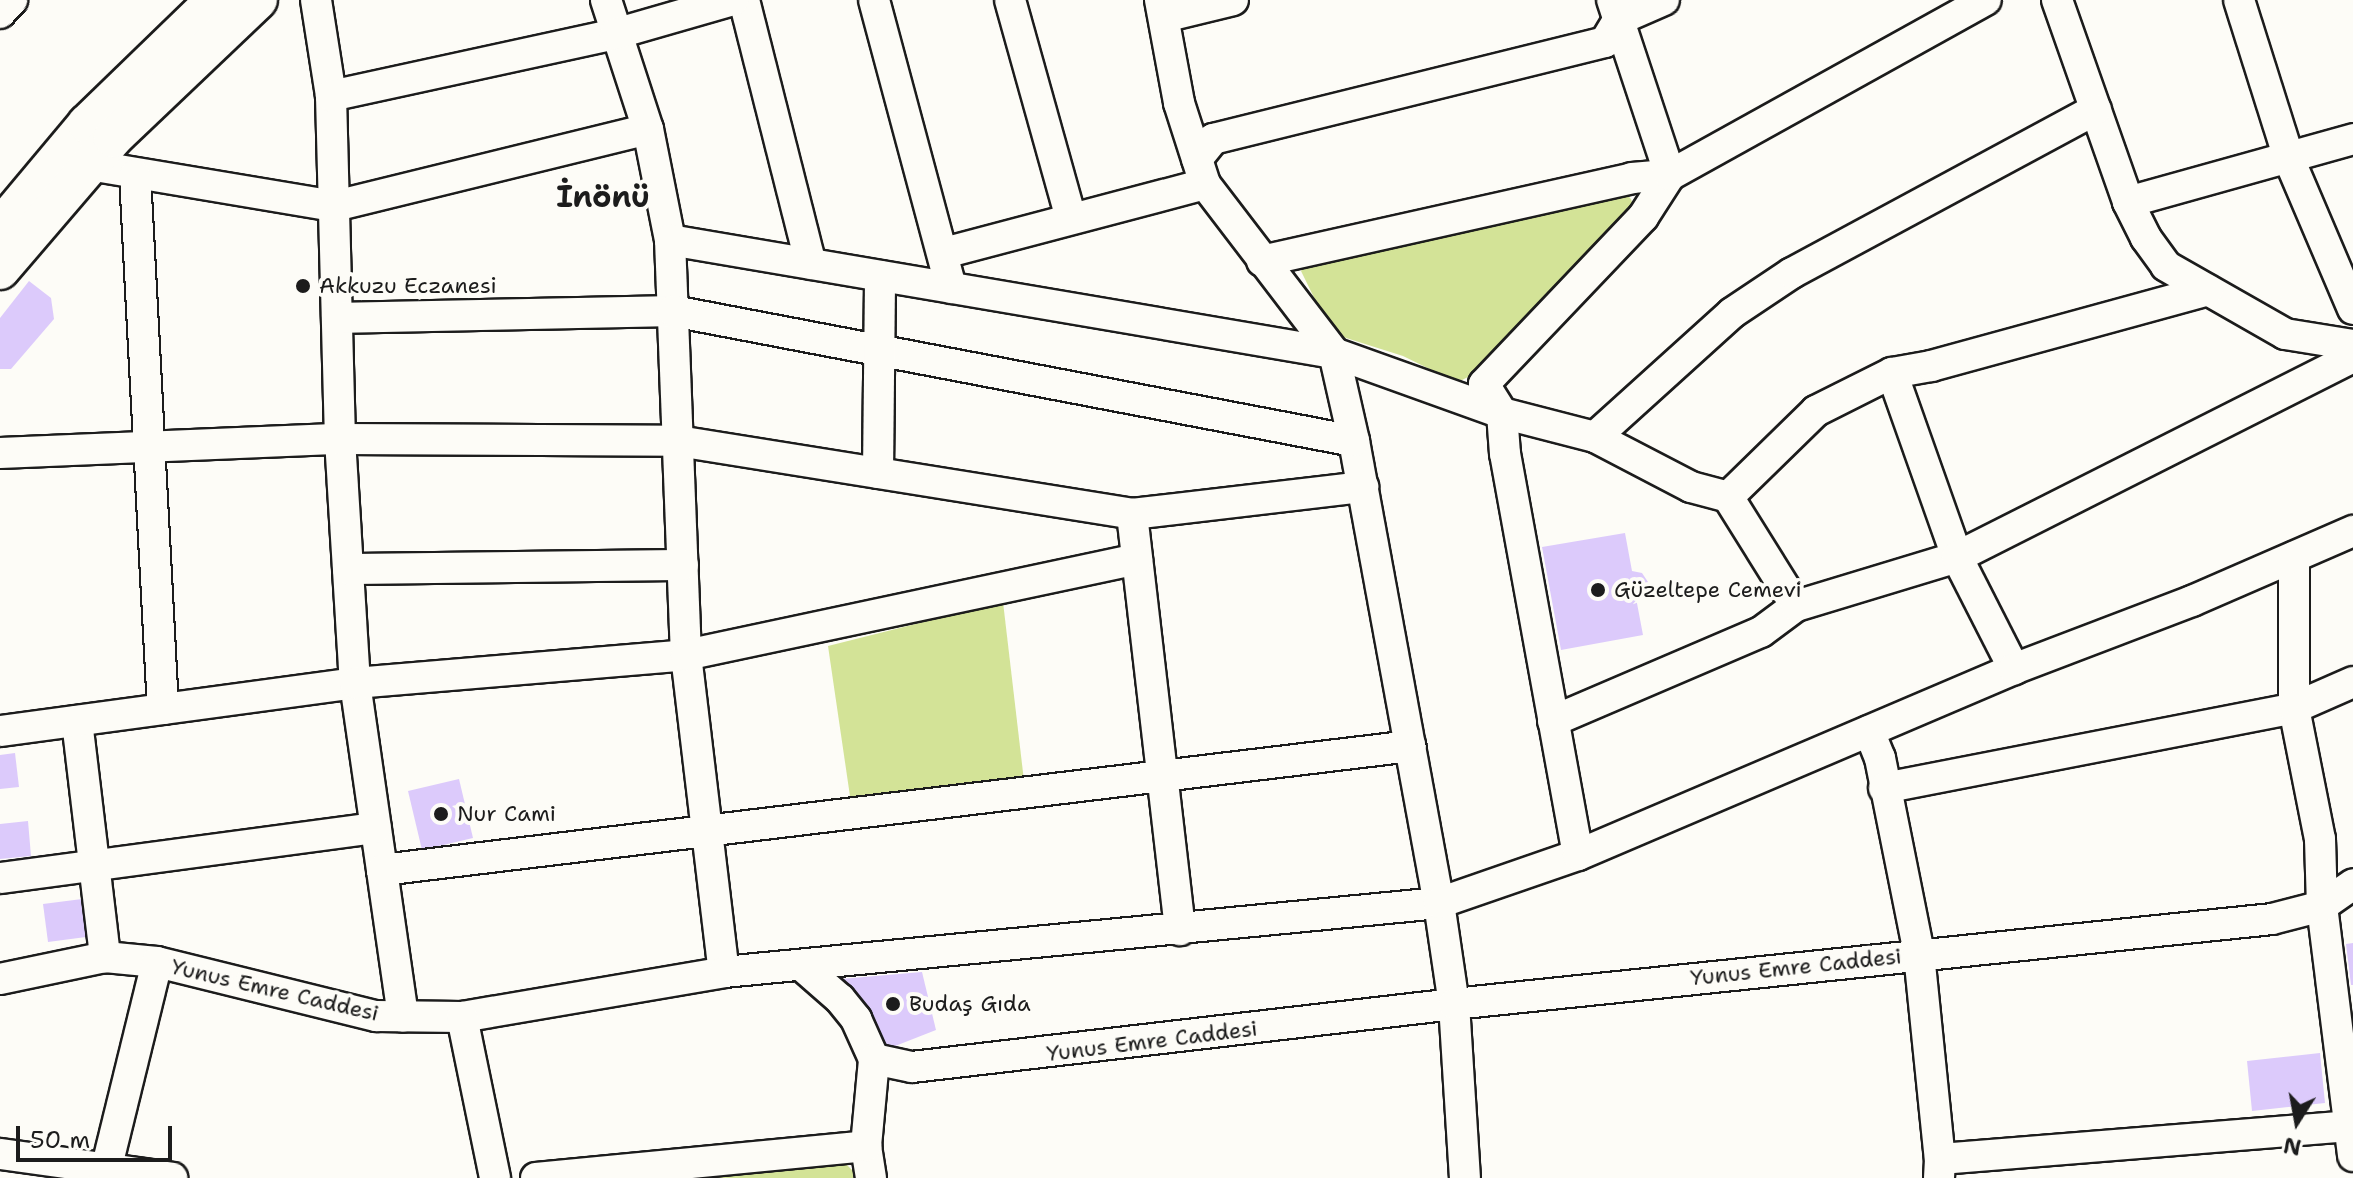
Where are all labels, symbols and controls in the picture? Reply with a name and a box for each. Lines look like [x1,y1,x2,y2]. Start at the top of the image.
district label: İnönü [556,179,650,215]
place label: Akkuzu Eczanesi [319,273,497,299]
marker: Akkuzu Eczanesi [294,277,312,295]
place label: Güzeltepe Cemevi [1614,577,1802,603]
marker: Güzeltepe Cemevi [1589,581,1607,599]
place label: Nur Cami [457,801,556,827]
marker: Nur Cami [432,805,450,823]
street label: Yunus Emre Caddesi [1689,943,1903,991]
street label: Yunus Emre Caddesi [169,953,381,1027]
place label: Budaş Gıda [909,991,1031,1017]
marker: Budaş Gıda [884,995,902,1013]
street label: Yunus Emre Caddesi [1045,1015,1259,1067]
north arrow [2257,1082,2337,1162]
scale bar [20,1110,176,1160]
text: 50 m [30,1124,90,1156]
text: N [2281,1130,2304,1162]

